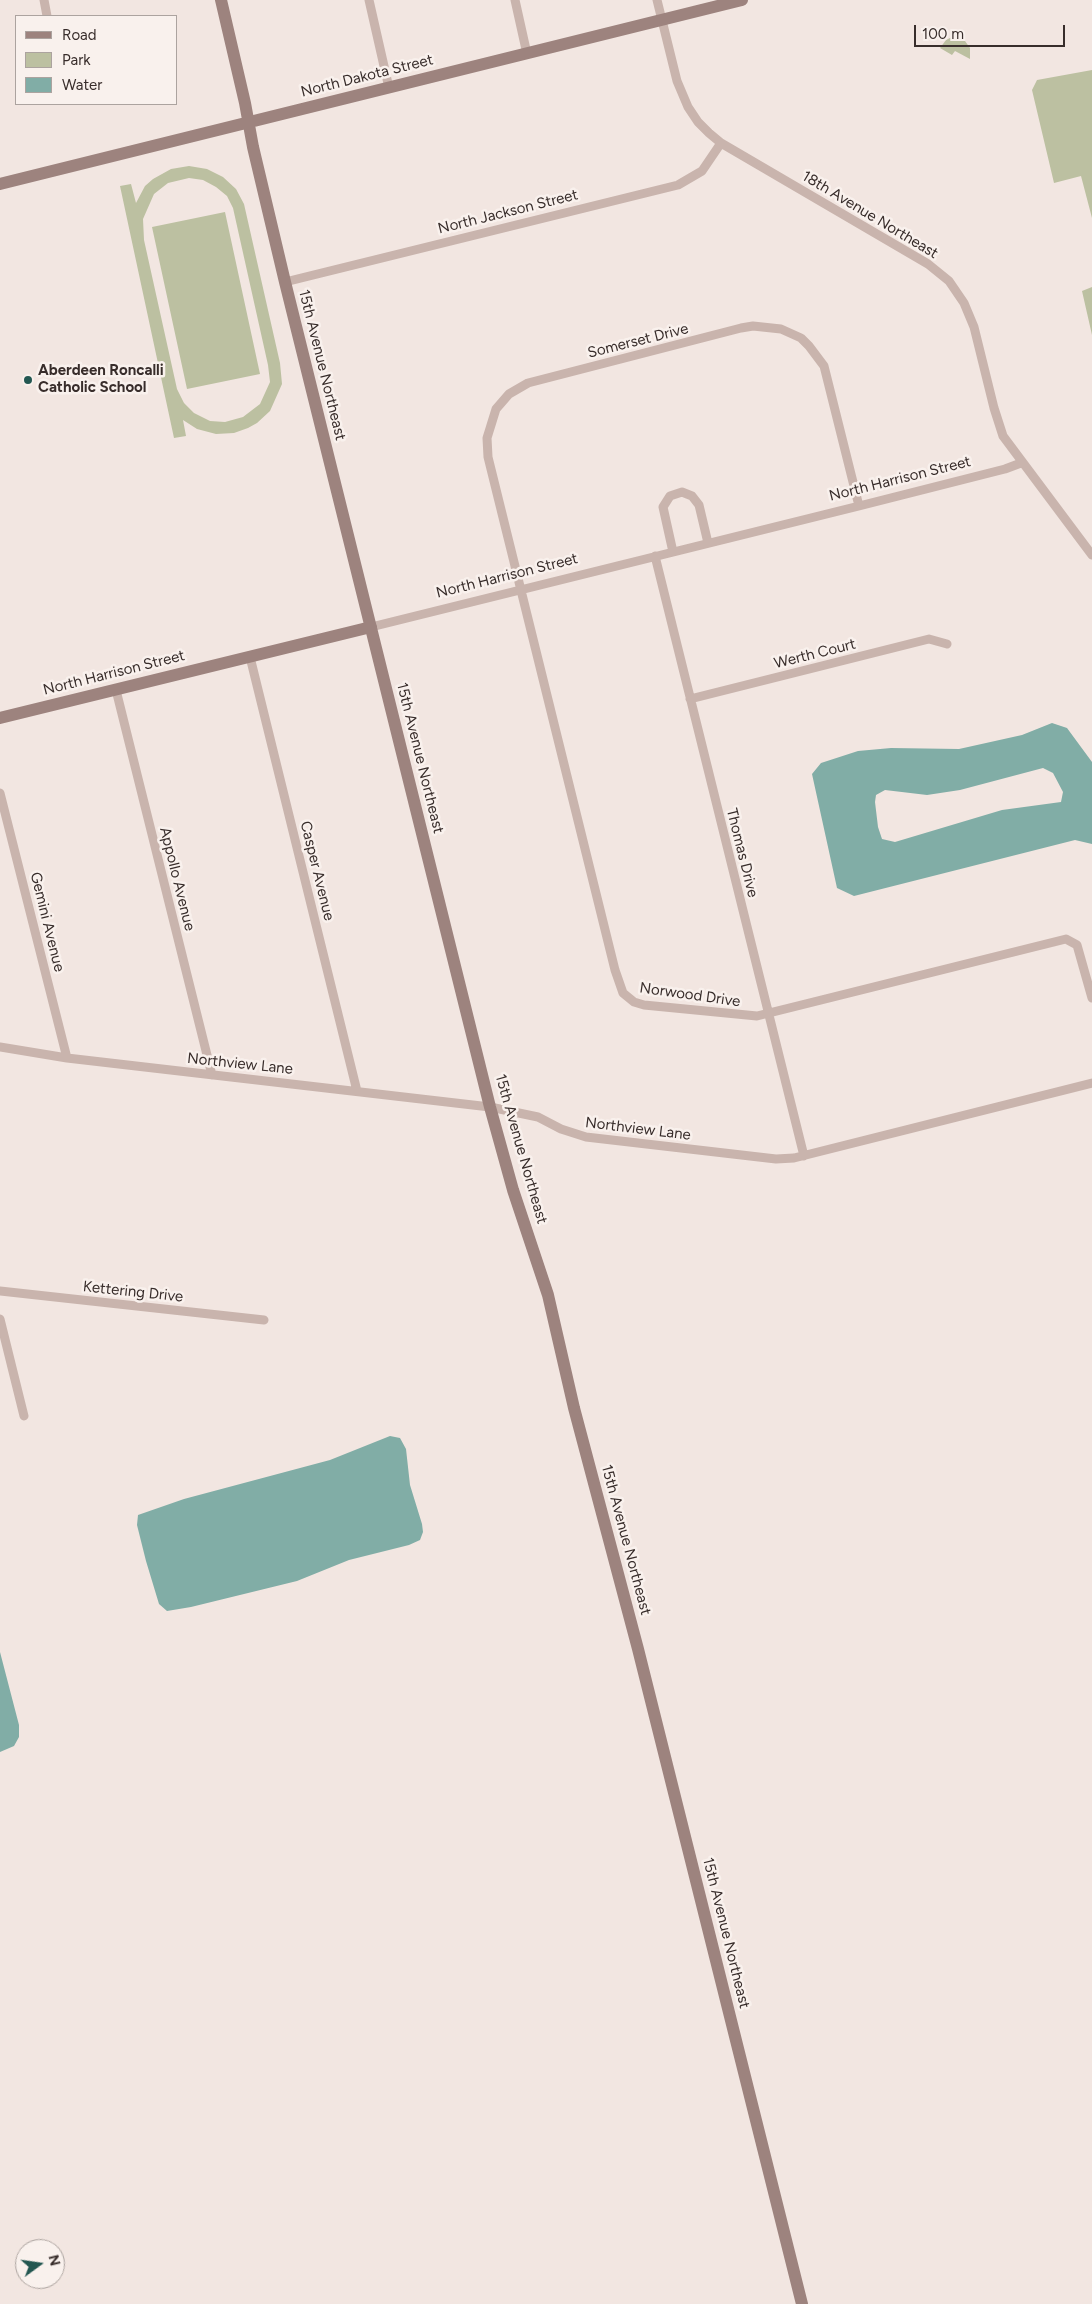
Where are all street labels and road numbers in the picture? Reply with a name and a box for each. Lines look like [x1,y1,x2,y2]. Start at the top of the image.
street label: North Dakota Street [299,51,435,101]
street label: 18th Avenue Northeast [799,167,941,263]
street label: North Jackson Street [436,186,580,238]
street label: 15th Avenue Northeast [295,288,349,442]
street label: Somerset Drive [586,320,690,362]
street label: North Harrison Street [827,453,973,505]
street label: North Harrison Street [434,550,580,602]
street label: Werth Court [772,635,858,673]
street label: North Harrison Street [41,647,187,699]
street label: 15th Avenue Northeast [393,681,447,835]
street label: Thomas Drive [722,807,762,899]
street label: Casper Avenue [296,819,338,923]
street label: Appollo Avenue [155,825,199,933]
street label: Gemini Avenue [26,870,68,974]
street label: Norwood Drive [638,979,742,1011]
street label: Northview Lane [186,1050,294,1078]
street label: 15th Avenue Northeast [491,1072,551,1226]
street label: Northview Lane [584,1114,692,1144]
street label: Kettering Drive [82,1278,184,1306]
street label: 15th Avenue Northeast [597,1463,655,1617]
street label: 15th Avenue Northeast [699,1856,753,2010]

